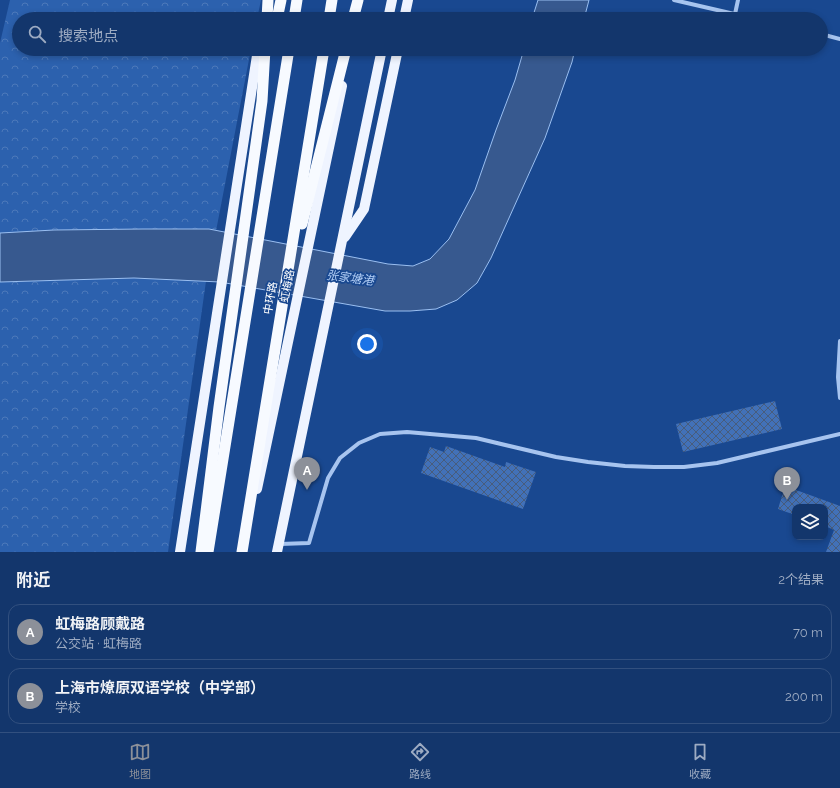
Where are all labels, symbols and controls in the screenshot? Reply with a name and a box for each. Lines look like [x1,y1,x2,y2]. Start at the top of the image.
search box [12,12,828,56]
icon: search [26,23,48,45]
text: 搜索地点 [58,27,118,45]
water label: 张家塘港 [325,268,377,288]
street label: 虹梅路 [278,269,297,304]
street label: 中环路 [261,281,280,315]
your location [357,334,377,354]
pin: A [294,457,320,490]
pin: B [774,467,800,500]
map controls [792,504,828,540]
button: layers [792,504,828,540]
text: 附近 [16,570,50,590]
text: 2个结果 [778,572,824,587]
text: 虹梅路顾戴路 [55,615,145,633]
text: A [26,625,34,640]
text: 70 m [793,625,823,640]
text: 公交站 · 虹梅路 [55,636,142,651]
text: 上海市燎原双语学校（中学部） [55,679,265,697]
text: B [26,689,34,704]
text: 200 m [785,689,823,704]
text: 学校 [55,700,81,715]
tab: 地图 [129,741,151,781]
tab: 路线 [409,741,431,781]
tab: 收藏 [689,741,711,781]

